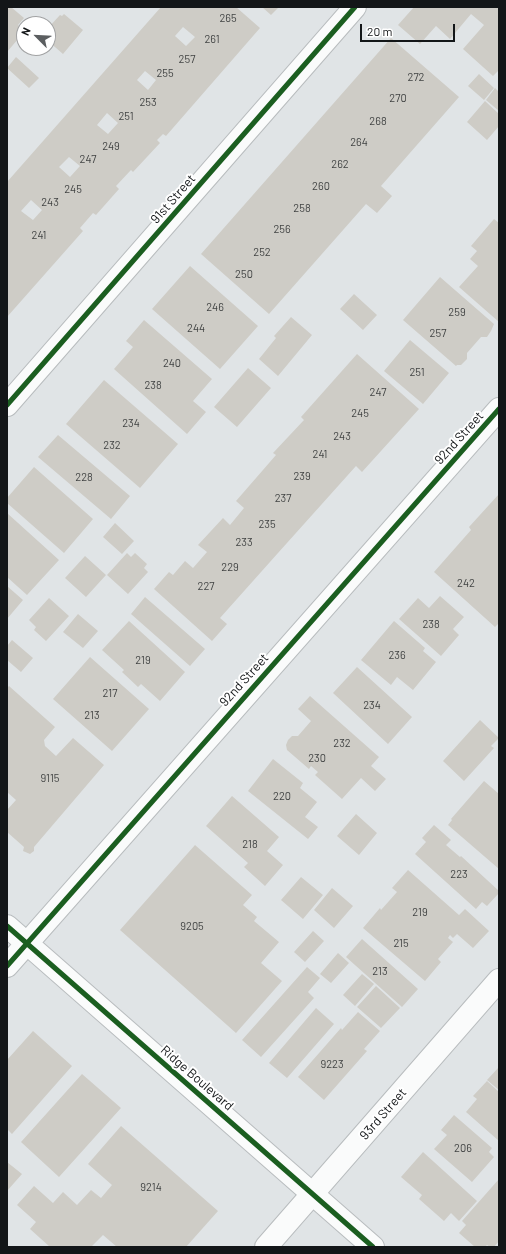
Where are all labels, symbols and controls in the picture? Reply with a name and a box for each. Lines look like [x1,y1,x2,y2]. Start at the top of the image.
house number: 265 [219,11,237,25]
north arrow [16,16,56,56]
scale bar [362,16,457,42]
text: 20 m [367,24,393,38]
text: N [18,25,33,37]
house number: 261 [204,32,220,46]
house number: 257 [179,52,195,66]
house number: 255 [156,66,174,80]
house number: 272 [408,70,424,84]
house number: 270 [389,91,407,105]
house number: 253 [139,95,157,109]
house number: 251 [118,109,134,123]
house number: 268 [369,114,387,128]
house number: 264 [350,135,368,149]
house number: 249 [102,139,120,153]
house number: 247 [80,152,96,166]
house number: 262 [331,157,349,171]
street label: 91st Street [147,171,199,227]
house number: 260 [312,179,330,193]
house number: 245 [64,182,82,196]
house number: 243 [41,195,59,209]
house number: 258 [293,201,311,215]
house number: 256 [273,222,291,236]
house number: 241 [32,228,46,242]
house number: 252 [253,245,271,259]
house number: 250 [235,267,253,281]
house number: 246 [206,300,224,314]
house number: 259 [448,305,466,319]
house number: 244 [187,321,205,335]
house number: 257 [430,326,446,340]
house number: 240 [163,356,181,370]
house number: 251 [409,365,425,379]
house number: 238 [144,378,162,392]
house number: 247 [370,385,386,399]
house number: 245 [351,406,369,420]
street label: 92nd Street [431,408,487,468]
house number: 234 [122,416,140,430]
house number: 243 [333,429,351,443]
house number: 232 [103,438,121,452]
house number: 241 [313,447,327,461]
house number: 239 [293,469,311,483]
house number: 228 [75,470,93,484]
house number: 237 [275,491,291,505]
house number: 235 [258,517,276,531]
house number: 233 [235,535,253,549]
house number: 229 [221,560,239,574]
house number: 242 [457,576,475,590]
house number: 227 [198,579,214,593]
house number: 238 [422,617,440,631]
house number: 236 [388,648,406,662]
street label: 92nd Street [216,650,272,710]
house number: 219 [135,653,151,667]
house number: 217 [103,686,117,700]
house number: 234 [363,698,381,712]
house number: 213 [84,708,100,722]
house number: 232 [333,736,351,750]
house number: 230 [308,751,326,765]
house number: 9115 [41,771,59,785]
house number: 220 [273,789,291,803]
house number: 218 [242,837,258,851]
house number: 223 [450,867,468,881]
house number: 219 [412,905,428,919]
house number: 9205 [180,919,204,933]
house number: 215 [393,936,409,950]
house number: 213 [372,964,388,978]
street label: Ridge Boulevard [157,1042,237,1114]
house number: 9223 [320,1057,344,1071]
street label: 93rd Street [356,1085,410,1143]
house number: 206 [454,1141,472,1155]
house number: 9214 [140,1180,162,1194]

